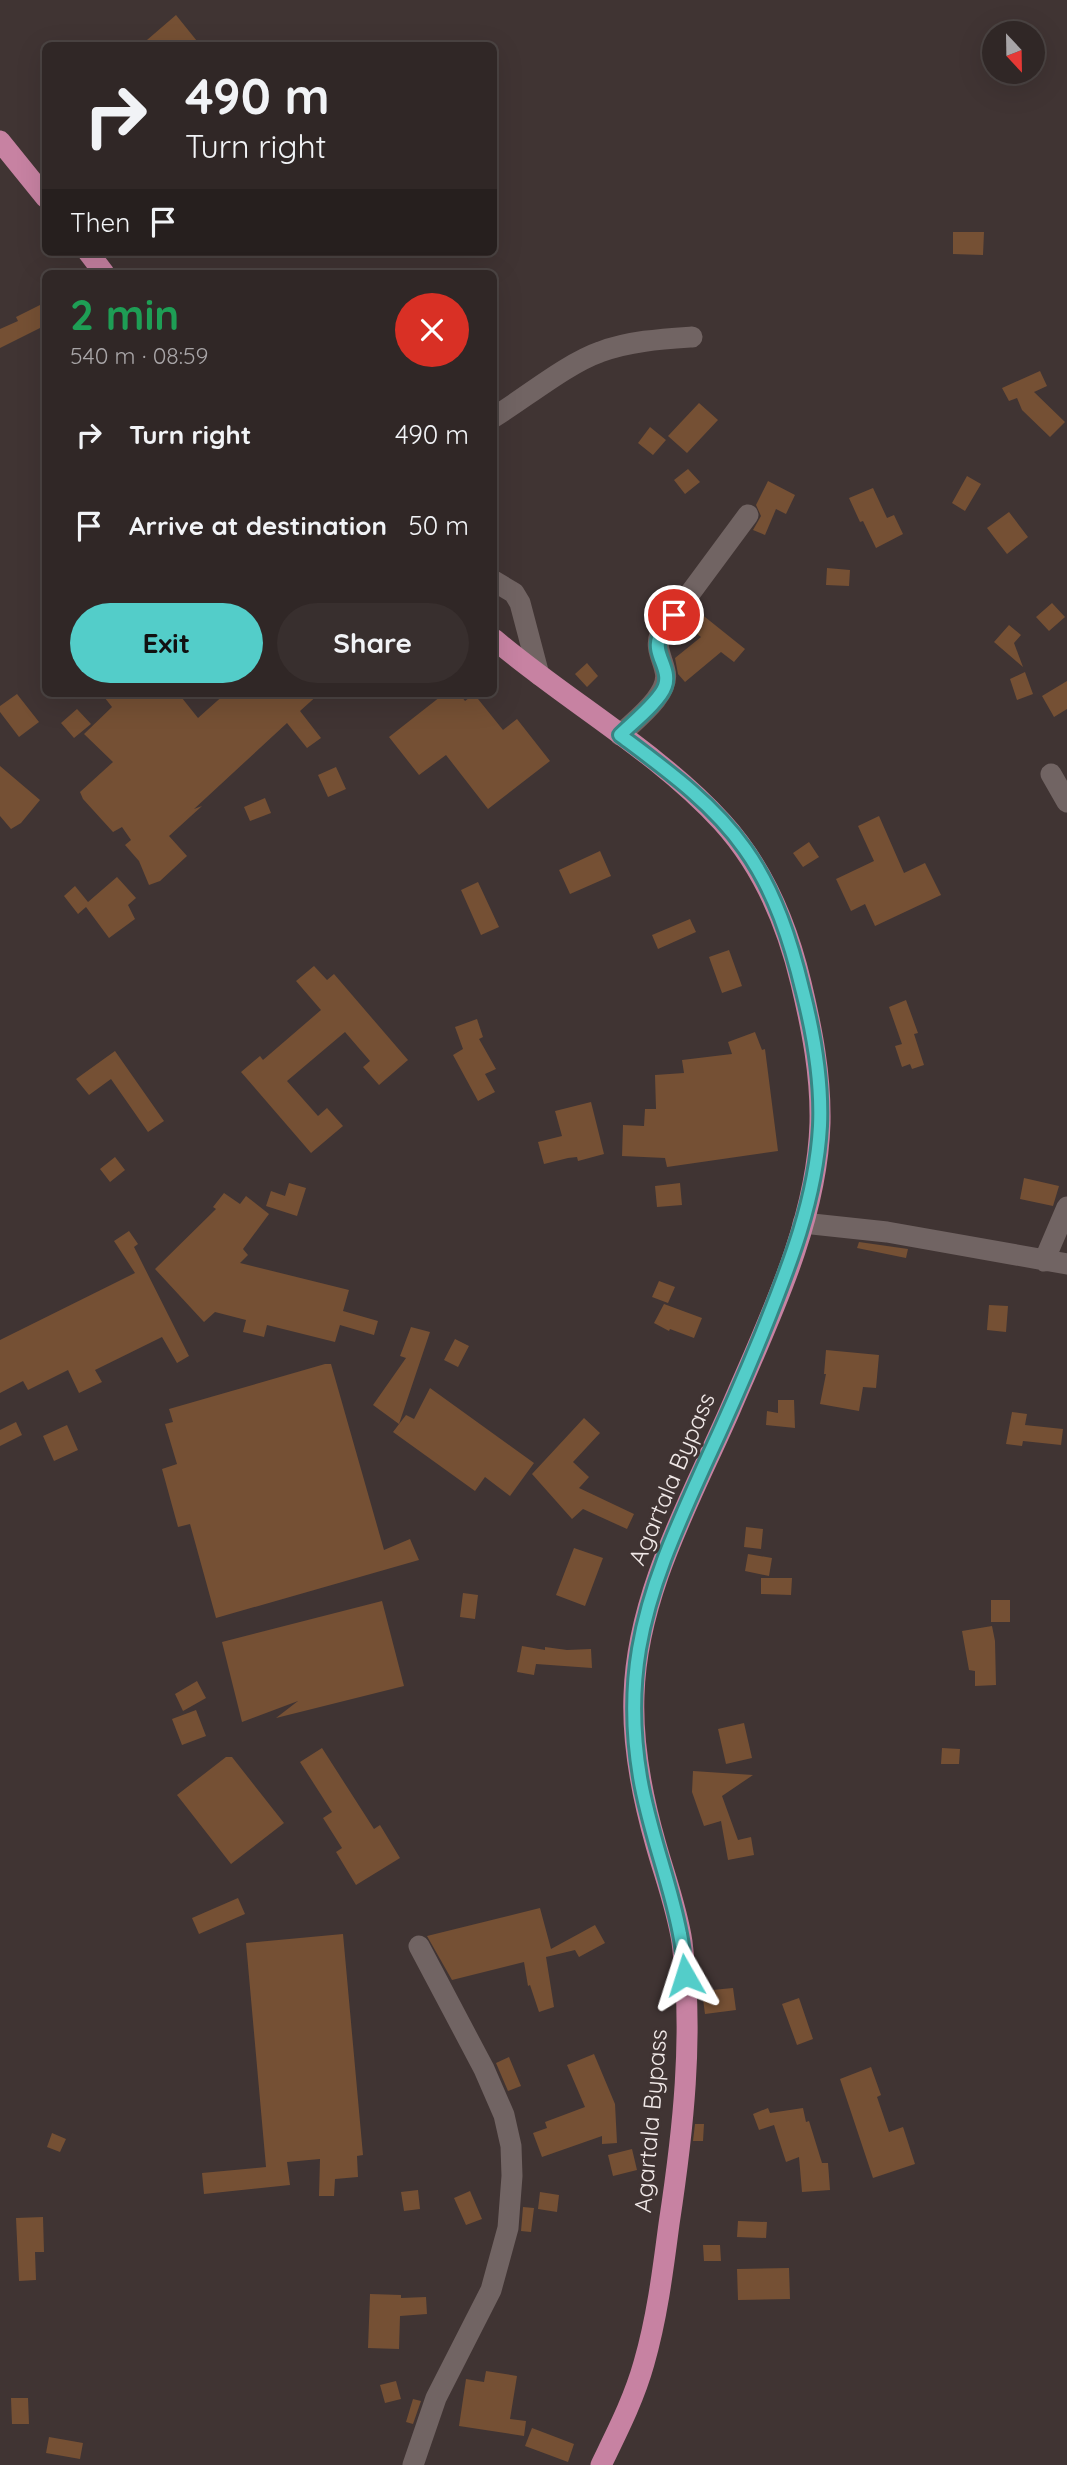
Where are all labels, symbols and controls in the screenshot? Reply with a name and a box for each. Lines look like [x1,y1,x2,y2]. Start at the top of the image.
north arrow [982,21,1045,84]
map controls [982,21,1045,84]
text: 490 m [185,65,330,126]
icon: right [70,70,161,161]
text: Turn right [185,126,326,166]
icon: arrive [144,203,182,241]
text: Then [70,206,130,239]
text: 2 min [70,288,179,341]
button: close [395,293,469,367]
text: 540 m · 08:59 [70,341,208,370]
icon: right [70,416,108,454]
text: Turn right [129,418,251,451]
text: 490 m [395,418,469,451]
icon: arrive [70,507,108,545]
text: Arrive at destination [129,509,387,542]
text: 50 m [409,509,469,542]
pin [644,585,704,645]
icon: arrive [655,596,693,634]
button: Exit [70,603,263,683]
button: Share [277,603,469,683]
street label: Agartala Bypass [621,1388,721,1569]
position arrow [648,1938,722,2012]
street label: Agartala Bypass [627,2028,673,2214]

